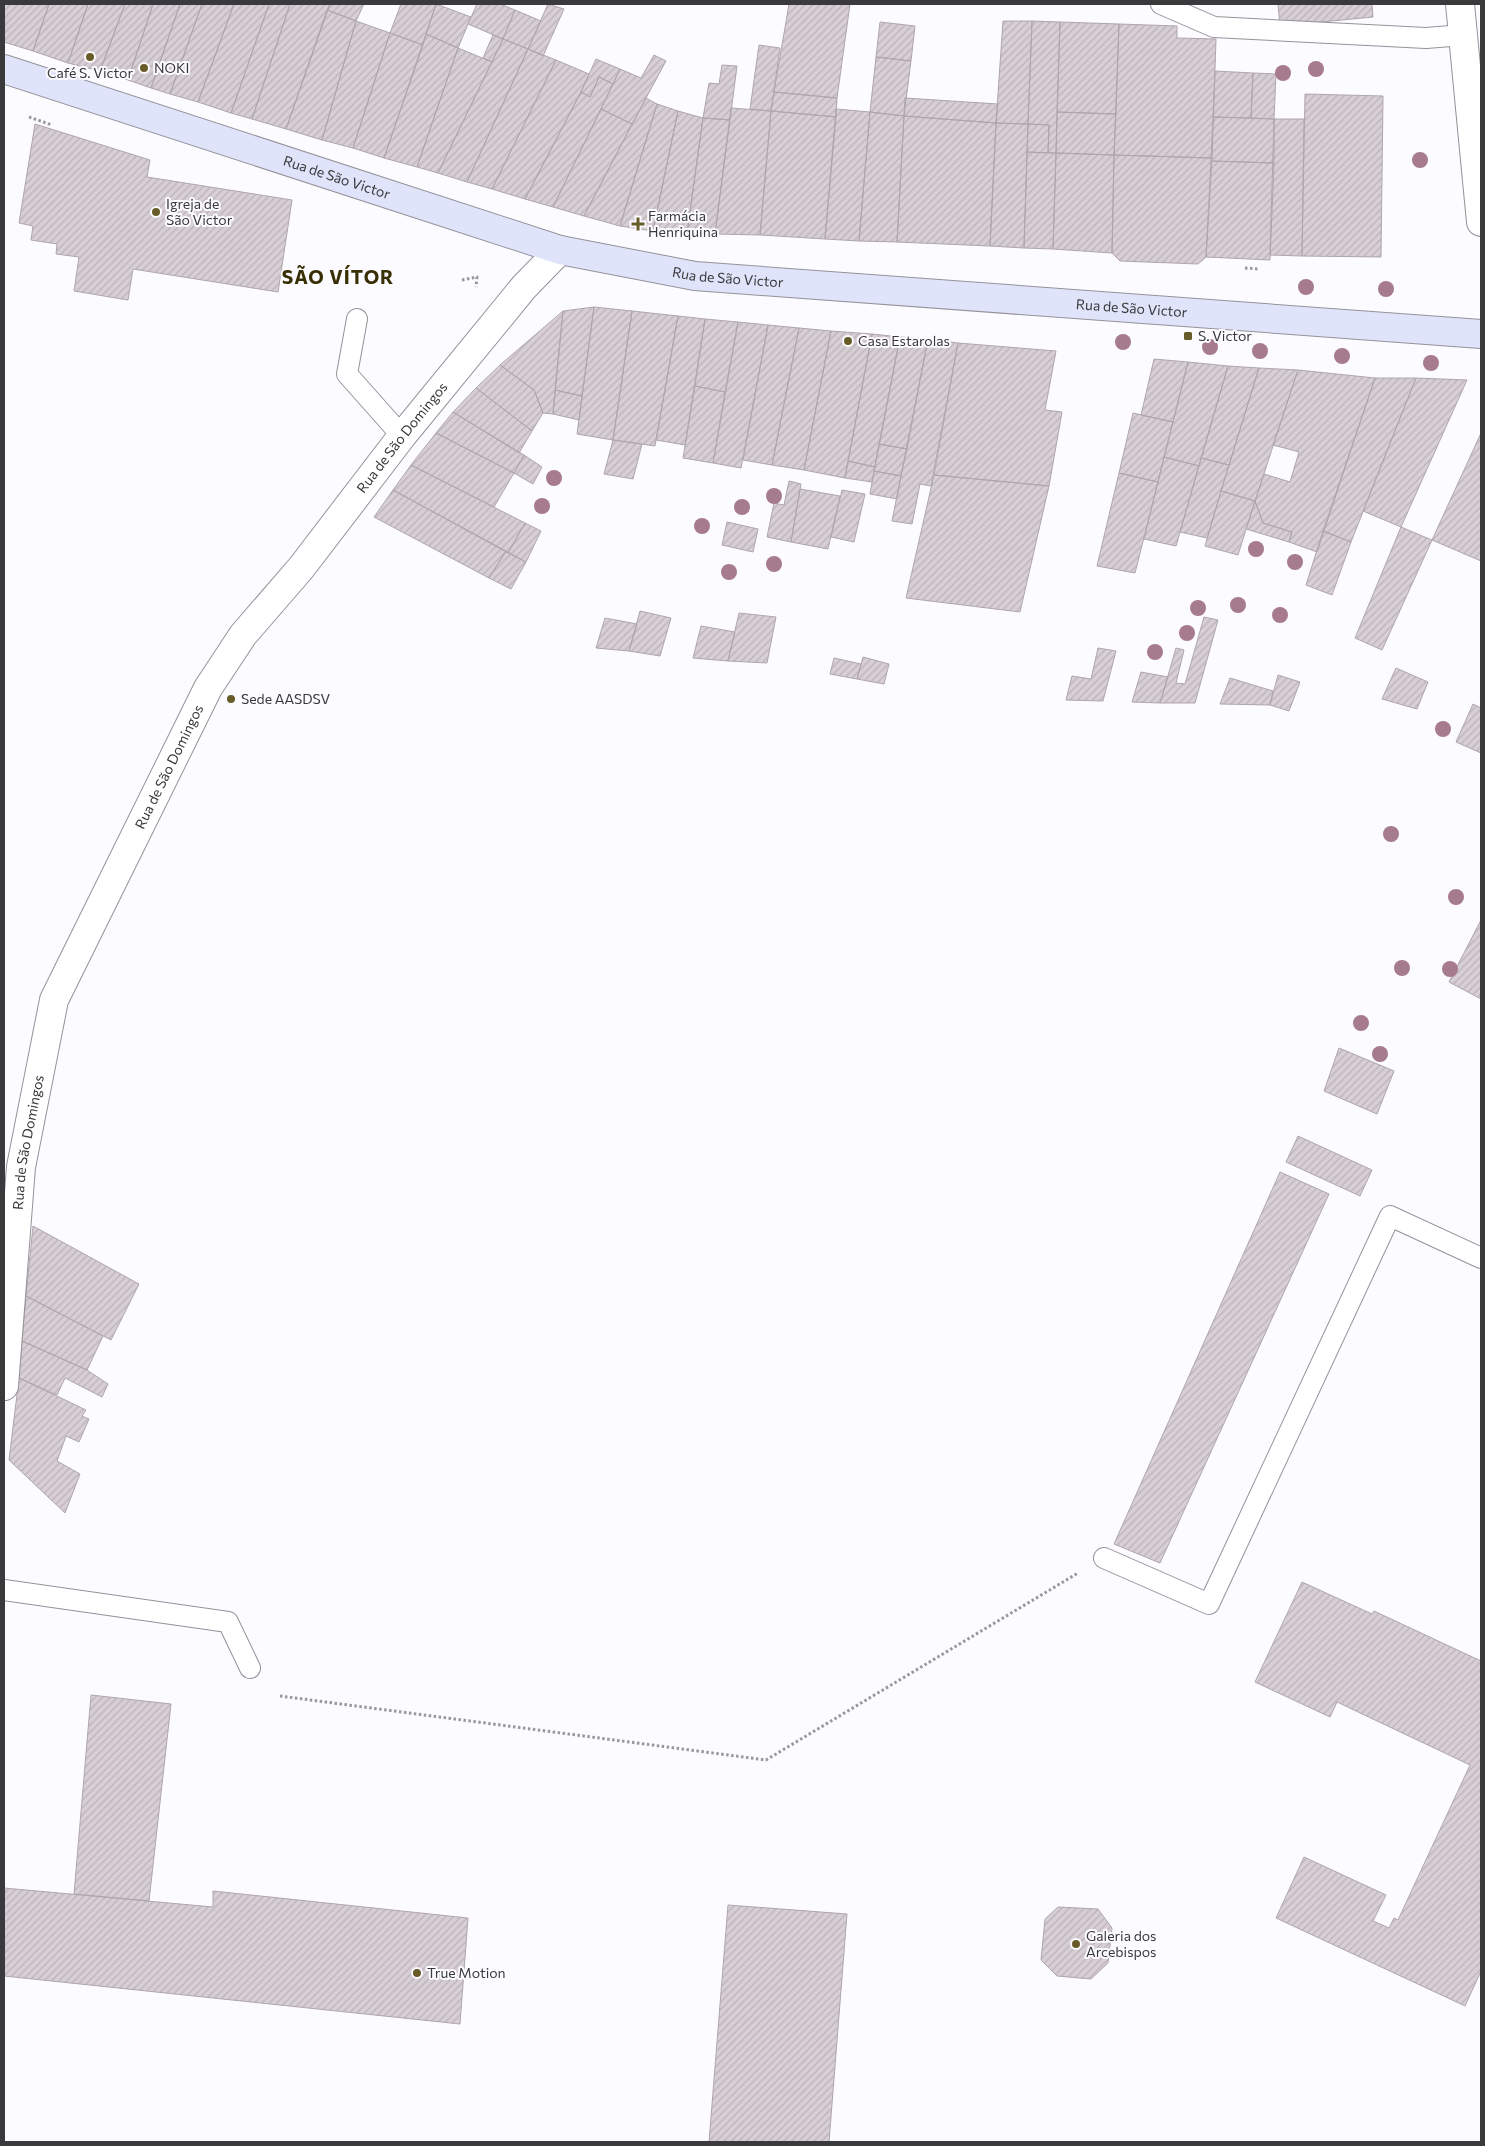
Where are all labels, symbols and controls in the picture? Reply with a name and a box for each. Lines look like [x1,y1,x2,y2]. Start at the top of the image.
marker: Café S. Victor [84,51,96,63]
place label: NOKI [154,59,189,76]
marker: NOKI [138,62,150,74]
place label: Café S. Victor [47,64,133,81]
street label: Rua de São Victor [281,152,393,202]
place label: Igreja de São Victor [166,195,233,228]
marker: Igreja de São Victor [150,206,162,218]
place label: Farmácia Henriquina [648,207,718,240]
marker: Farmácia Henriquina [632,218,644,230]
street label: Rua de São Victor [671,263,784,291]
district label: SÃO VÍTOR [282,265,394,288]
street label: Rua de São Victor [1075,295,1188,320]
place label: S. Victor [1198,327,1252,344]
marker: S. Victor [1182,330,1194,342]
place label: Casa Estarolas [858,332,950,349]
marker: Casa Estarolas [842,335,854,347]
street label: Rua de São Domingos [353,378,451,496]
place label: Sede AASDSV [241,690,331,707]
marker: Sede AASDSV [225,693,237,705]
street label: Rua de São Domingos [131,702,207,831]
street label: Rua de São Domingos [9,1073,47,1210]
place label: Galeria dos Arcebispos [1086,1927,1156,1960]
marker: Galeria dos Arcebispos [1070,1938,1082,1950]
place label: True Motion [427,1964,506,1981]
marker: True Motion [411,1967,423,1979]

